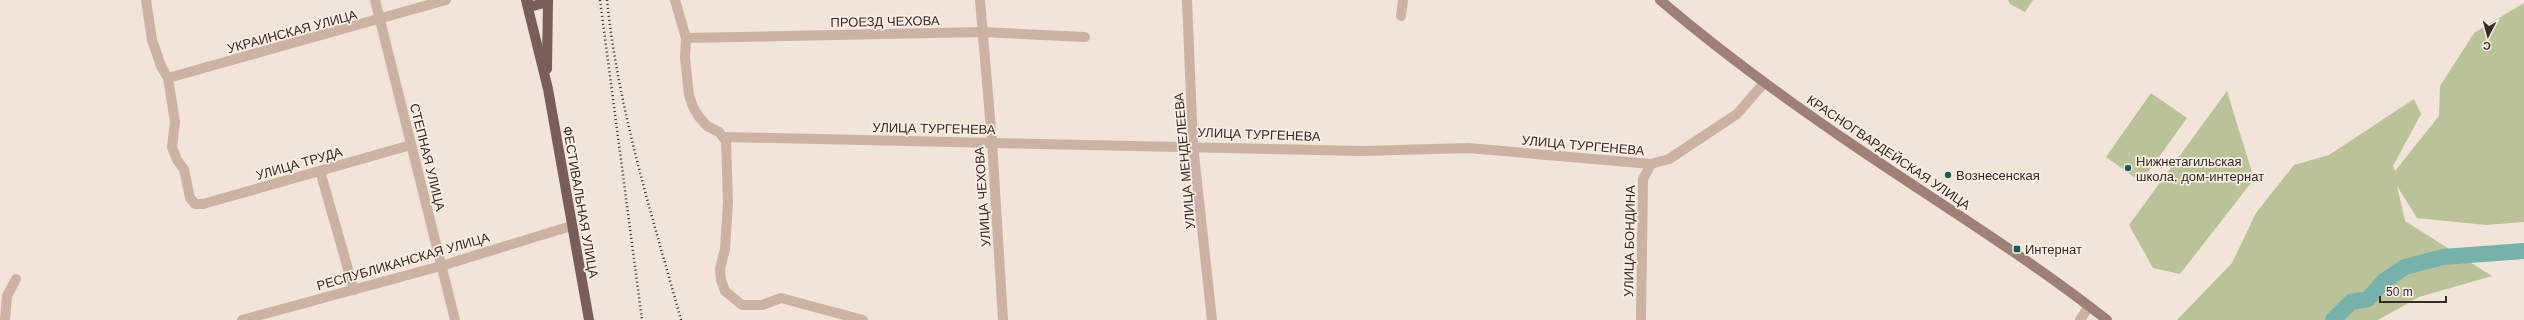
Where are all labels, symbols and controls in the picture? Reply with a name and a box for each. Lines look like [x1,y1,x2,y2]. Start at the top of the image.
street label: УКРАИНСКАЯ УЛИЦА [226,7,359,56]
street label: ПРОЕЗД ЧЕХОВА [830,13,940,30]
north arrow [2468,16,2508,56]
text: С [2482,40,2492,52]
street label: УЛИЦА МЕНДЕЛЕЕВА [1171,92,1198,230]
street label: КРАСНОГВАРДЕЙСКАЯ УЛИЦА [1804,92,1974,213]
street label: СТЕПНАЯ УЛИЦА [407,102,448,213]
street label: УЛИЦА ТУРГЕНЕВА [872,120,996,137]
street label: ФЕСТИВАЛЬНАЯ УЛИЦА [560,125,601,280]
street label: УЛИЦА ТУРГЕНЕВА [1197,125,1321,144]
street label: УЛИЦА ТУРГЕНЕВА [1521,133,1645,158]
street label: УЛИЦА ТРУДА [254,144,344,183]
street label: УЛИЦА ЧЕХОВА [971,146,993,247]
place label: Нижнетагильская школа, дом-интернат [2136,154,2264,184]
marker: Нижнетагильская школа, дом-интернат [2123,163,2133,173]
place label: Вознесенская [1956,168,2040,183]
marker: Вознесенская [1943,170,1953,180]
street label: УЛИЦА БОНДИНА [1621,185,1638,297]
street label: РЕСПУБЛИКАНСКАЯ УЛИЦА [315,230,492,293]
place label: Интернат [2025,242,2082,257]
marker: Интернат [2012,244,2022,254]
scale bar [2380,278,2446,304]
text: 50 m [2386,285,2413,299]

